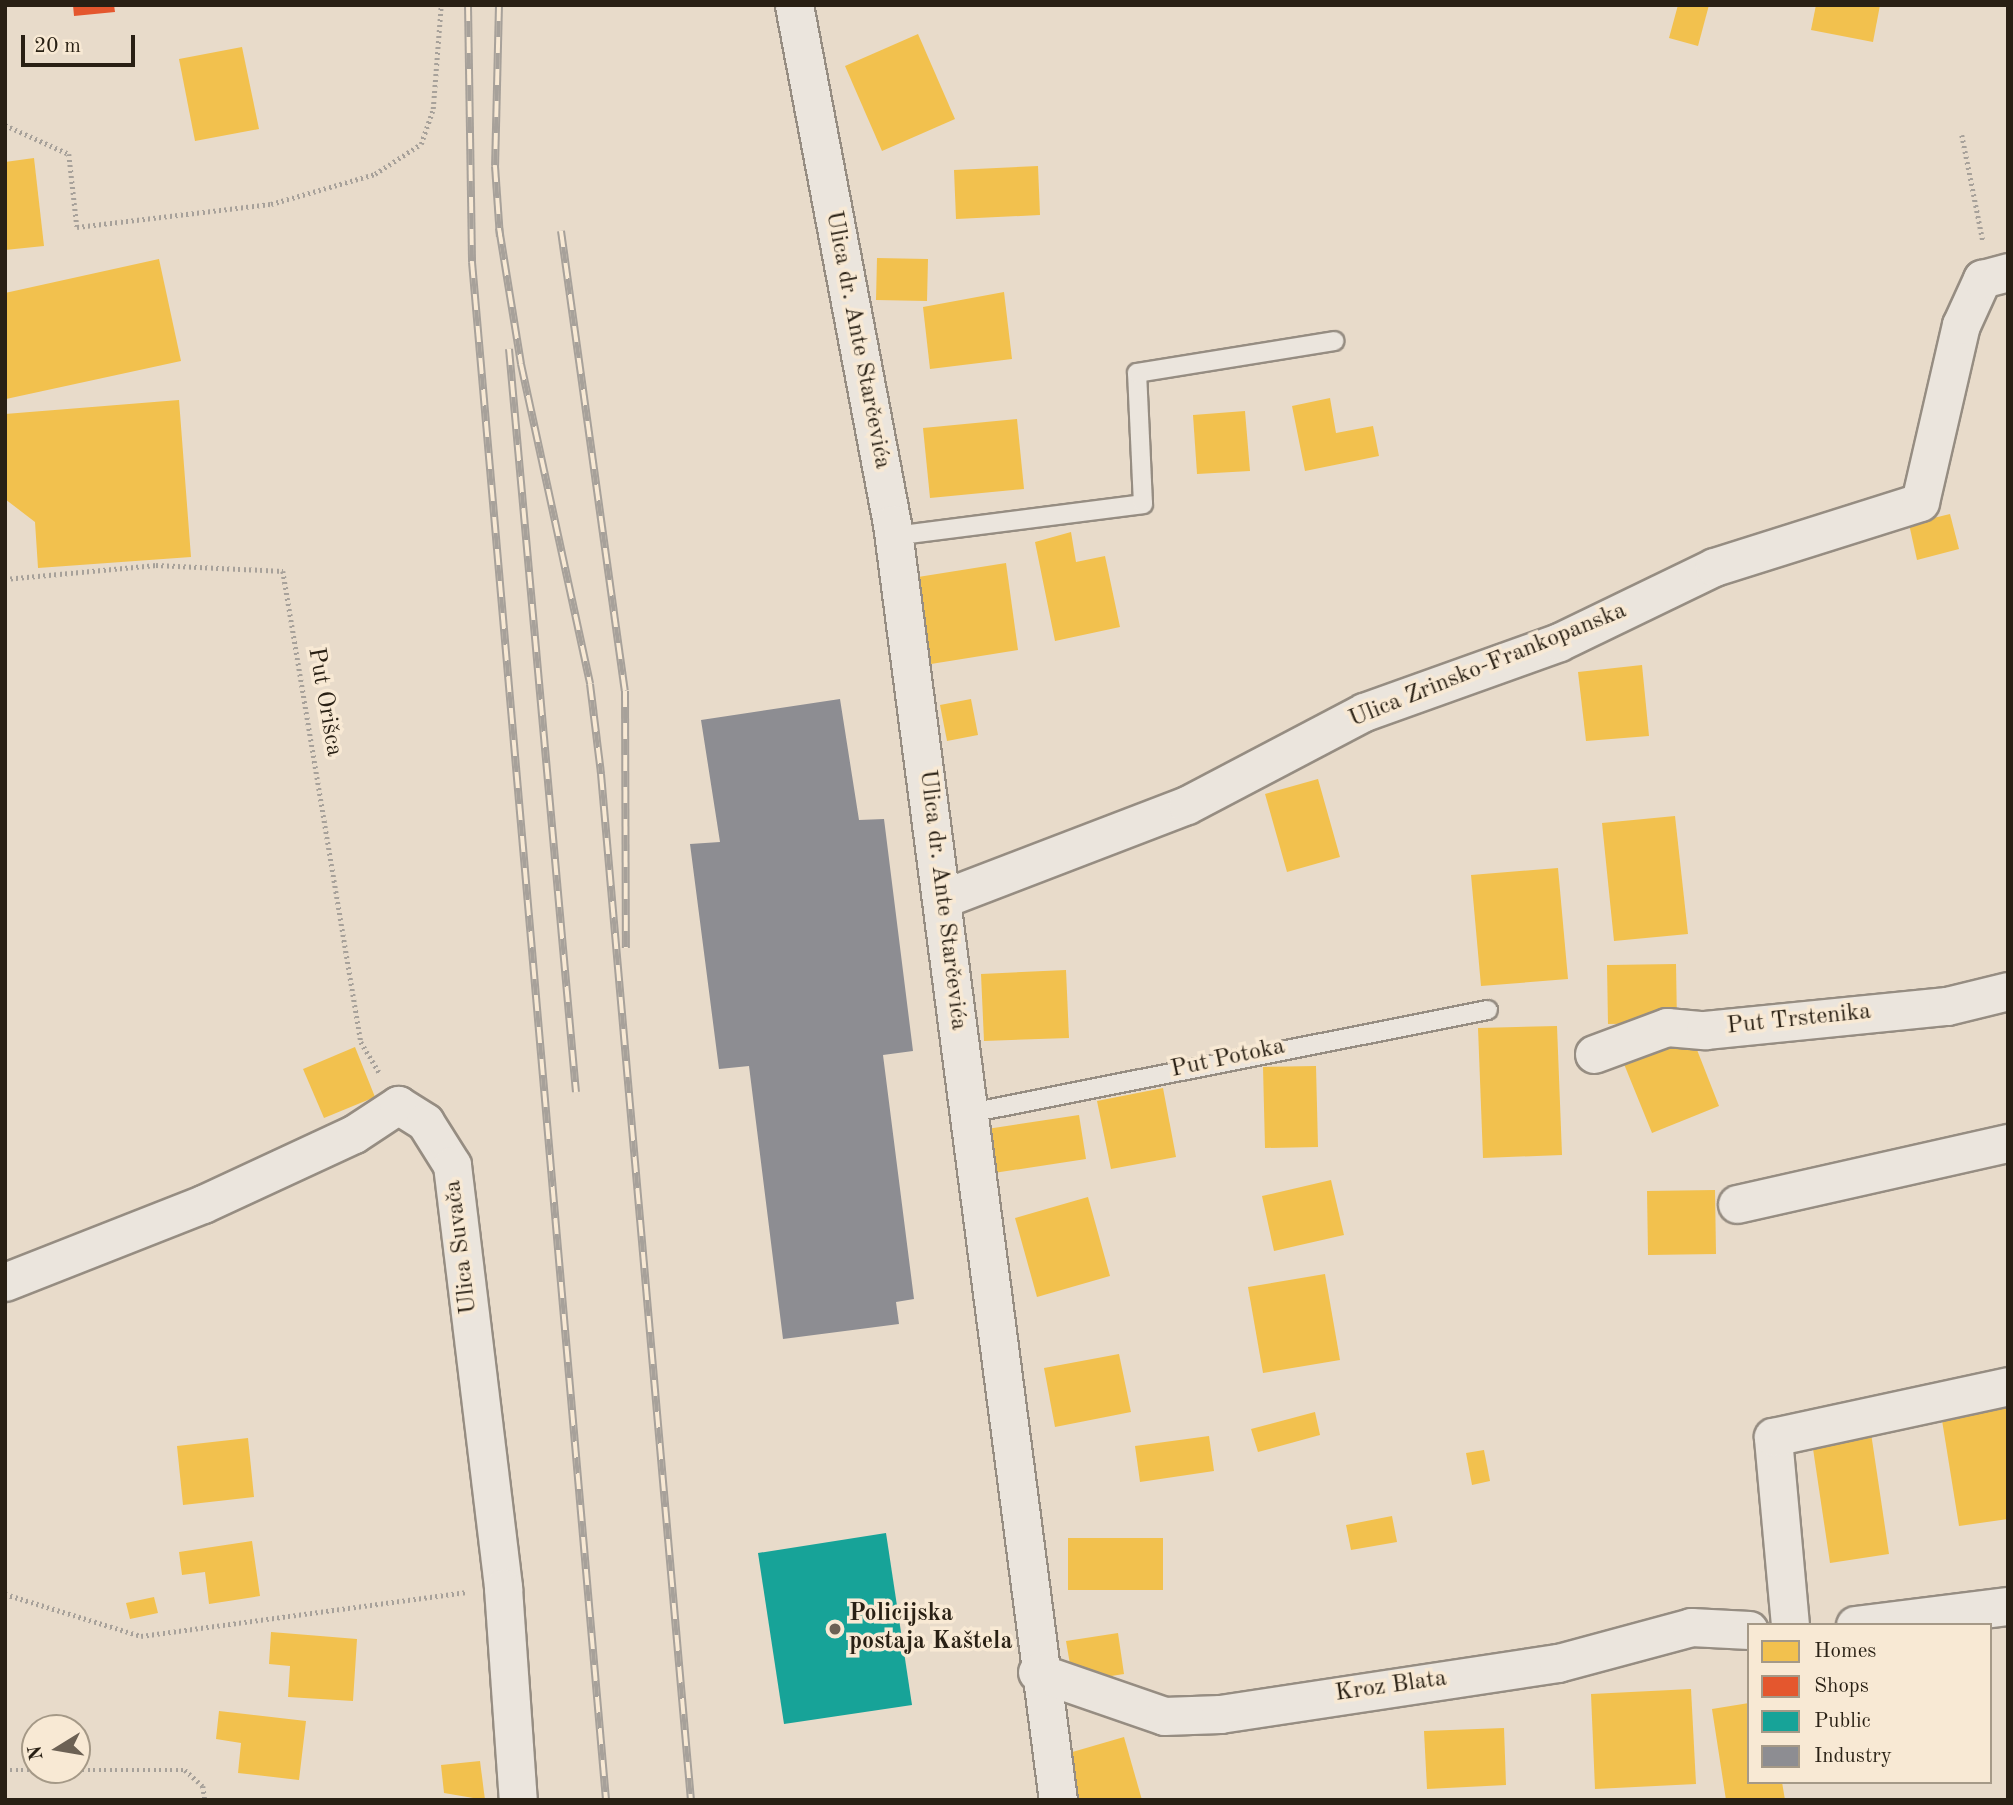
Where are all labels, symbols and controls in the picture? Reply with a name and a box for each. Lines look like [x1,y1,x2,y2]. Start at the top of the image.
scale bar [24,21,138,65]
text: 20 m [34,36,81,57]
street label: Ulica dr. Ante Starčevića [818,209,896,471]
street label: Ulica Zrinsko-Frankopanska [1345,597,1631,735]
street label: Put Orišca [300,645,348,759]
street label: Ulica dr. Ante Starčevića [912,768,972,1032]
street label: Put Trstenika [1725,998,1873,1042]
street label: Put Potoka [1168,1033,1288,1085]
street label: Ulica Suvača [440,1178,484,1316]
place label: Policijska postaja Kaštela [849,1601,1013,1657]
marker: Policijska postaja Kaštela [827,1621,843,1637]
legend [1747,1623,1992,1784]
text: Homes [1814,1641,1876,1662]
street label: Kroz Blata [1333,1665,1449,1709]
text: Shops [1814,1676,1869,1697]
text: Public [1814,1711,1871,1732]
north arrow [21,1714,91,1784]
text: N [26,1744,48,1762]
text: Industry [1814,1746,1892,1767]

